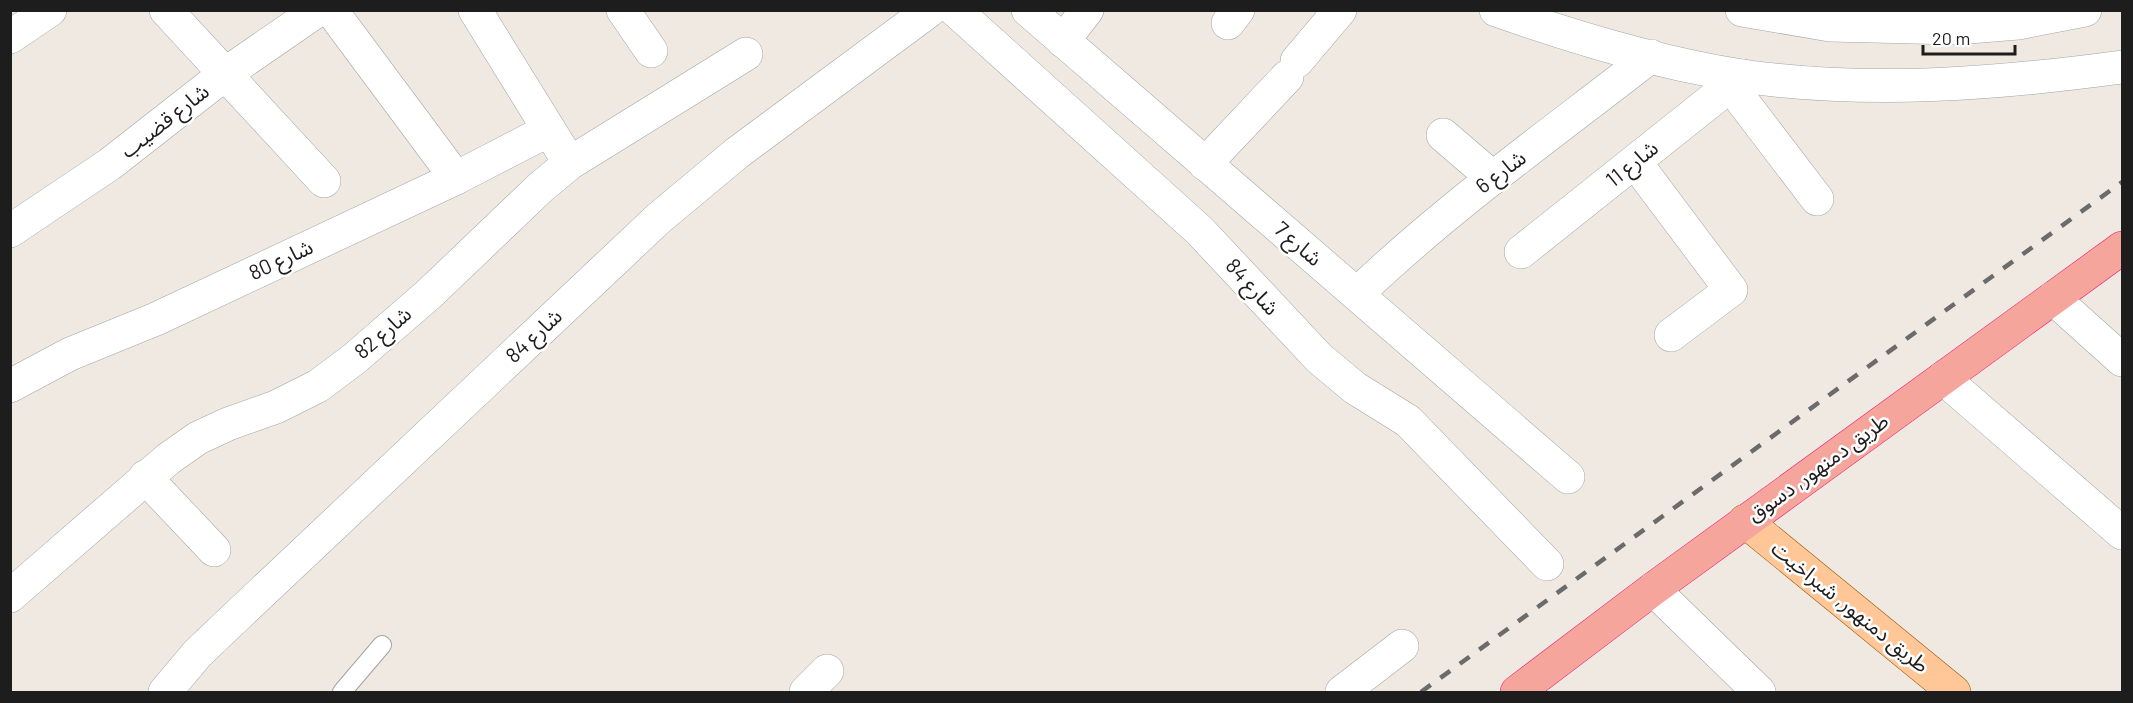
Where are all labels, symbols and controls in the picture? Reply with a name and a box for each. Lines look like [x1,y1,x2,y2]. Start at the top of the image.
scale bar [1923,18,2014,56]
text: 20 m [1932,27,1970,49]
street label: شارع قضيب [115,78,216,165]
street label: شارع 11 [1600,134,1665,195]
street label: شارع 6 [1470,144,1532,201]
street label: شارع 7 [1267,215,1328,273]
street label: شارع 80 [244,233,318,288]
street label: شارع 84 [1218,252,1285,322]
street label: شارع 82 [348,300,418,366]
street label: شارع 84 [500,303,569,370]
street label: طريق دمنهور, دسوق [1742,407,1894,528]
street label: طريق دمنهور, شبراخيت [1766,535,1935,679]

